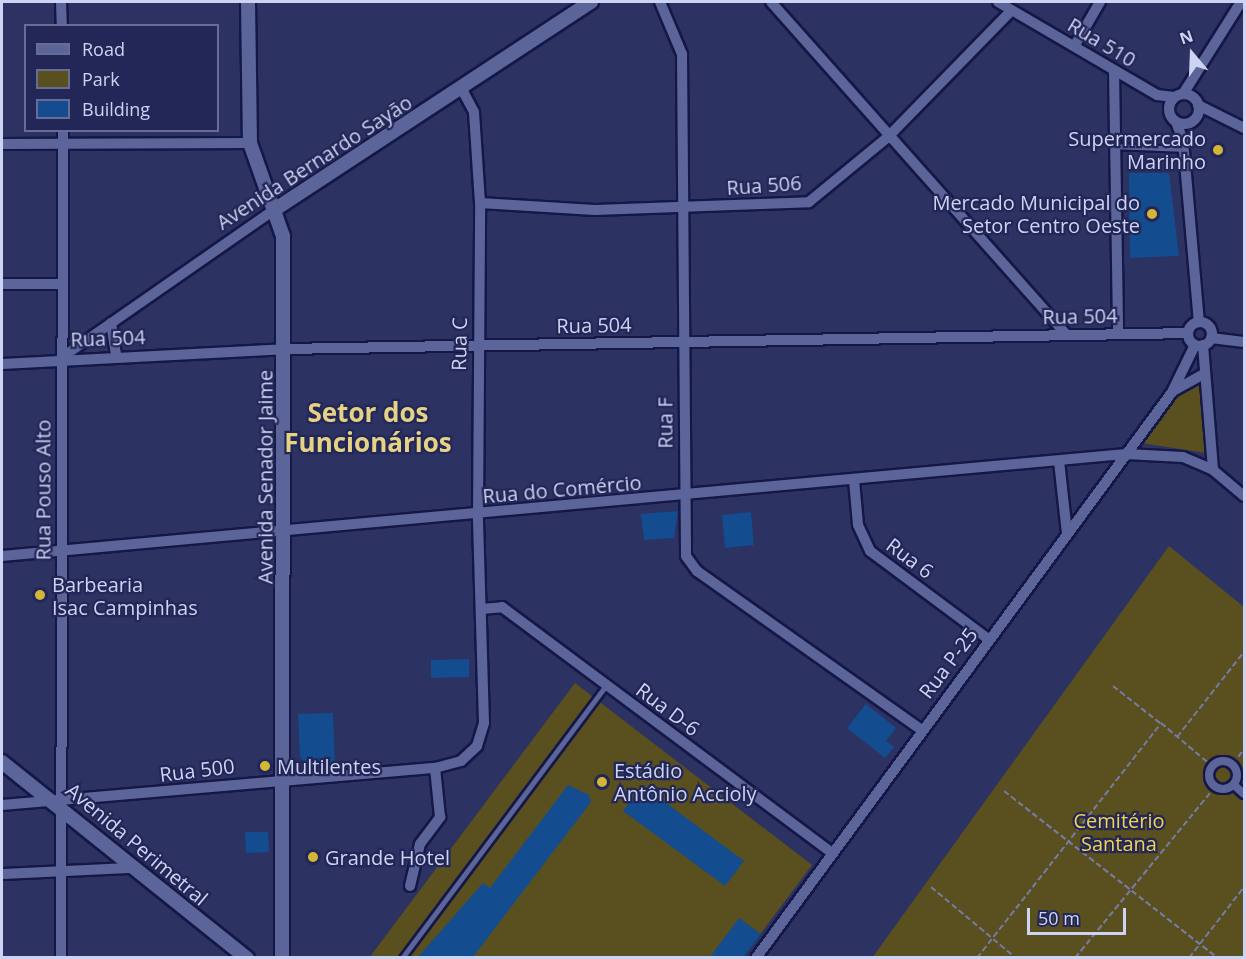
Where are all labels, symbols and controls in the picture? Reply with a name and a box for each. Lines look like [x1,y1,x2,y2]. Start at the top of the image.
street label: Rua 510 [1064,12,1140,72]
legend [24,24,219,132]
north arrow [1162,24,1222,84]
text: N [1176,24,1196,50]
text: Road [82,37,125,61]
text: Park [82,67,120,91]
street label: Avenida Bernardo Sayão [212,90,416,234]
text: Building [82,97,150,121]
place label: Supermercado Marinho [1068,126,1206,173]
marker: Supermercado Marinho [1211,143,1225,157]
street label: Rua 506 [726,170,802,200]
place label: Mercado Municipal do Setor Centro Oeste [932,190,1140,237]
marker: Mercado Municipal do Setor Centro Oeste [1145,207,1159,221]
street label: Rua 504 [1042,303,1118,329]
street label: Rua 504 [556,312,632,338]
street label: Rua C [447,317,471,371]
street label: Rua 504 [70,325,146,351]
street label: Avenida Senador Jaime [253,370,277,584]
district label: Setor dos Funcionários [284,397,452,458]
street label: Rua F [653,397,677,449]
street label: Rua Pouso Alto [31,420,55,560]
street label: Rua do Comércio [481,470,643,508]
street label: Rua 6 [882,533,938,583]
place label: Barbearia Isac Campinhas [52,572,198,619]
marker: Barbearia Isac Campinhas [33,588,47,602]
street label: Rua P-25 [914,623,982,703]
street label: Rua D-6 [632,677,704,741]
street label: Rua 500 [158,754,236,786]
place label: Multilentes [277,754,381,778]
marker: Multilentes [258,759,272,773]
place label: Estádio Antônio Accioly [614,759,757,806]
marker: Estádio Antônio Accioly [595,775,609,789]
street label: Avenida Perimetral [61,778,213,910]
park label: Cemitério Santana [1073,808,1165,855]
place label: Grande Hotel [325,845,450,869]
marker: Grande Hotel [306,850,320,864]
scale bar [1030,896,1129,934]
text: 50 m [1038,906,1080,930]

